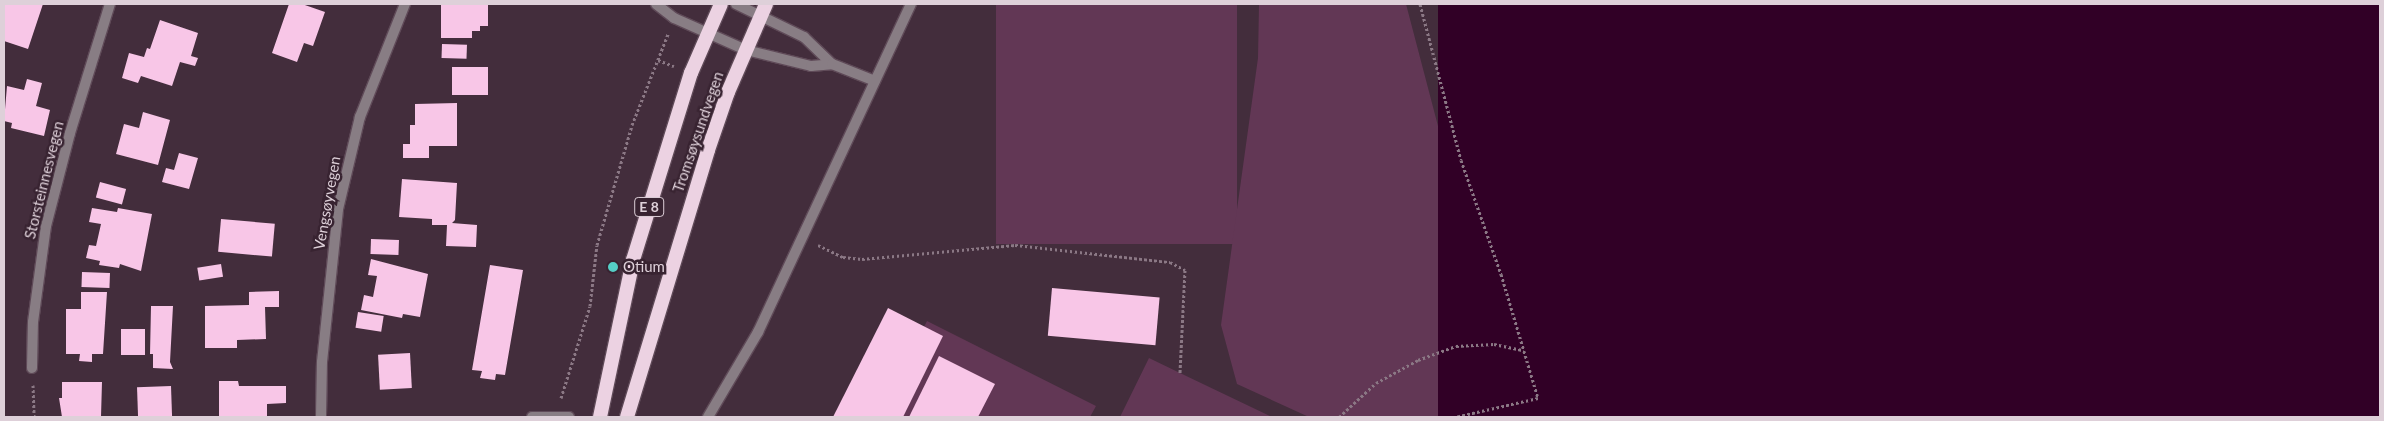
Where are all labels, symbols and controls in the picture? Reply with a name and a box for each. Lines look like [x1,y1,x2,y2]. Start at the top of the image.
street label: Tromsøysundvegen [669,69,727,195]
street label: Storsteinnesvegen [21,119,67,241]
street label: Vengsøyvegen [310,155,344,251]
road number: E 8 [634,196,664,218]
place label: Otium [623,258,665,276]
marker: Otium [607,261,619,273]

